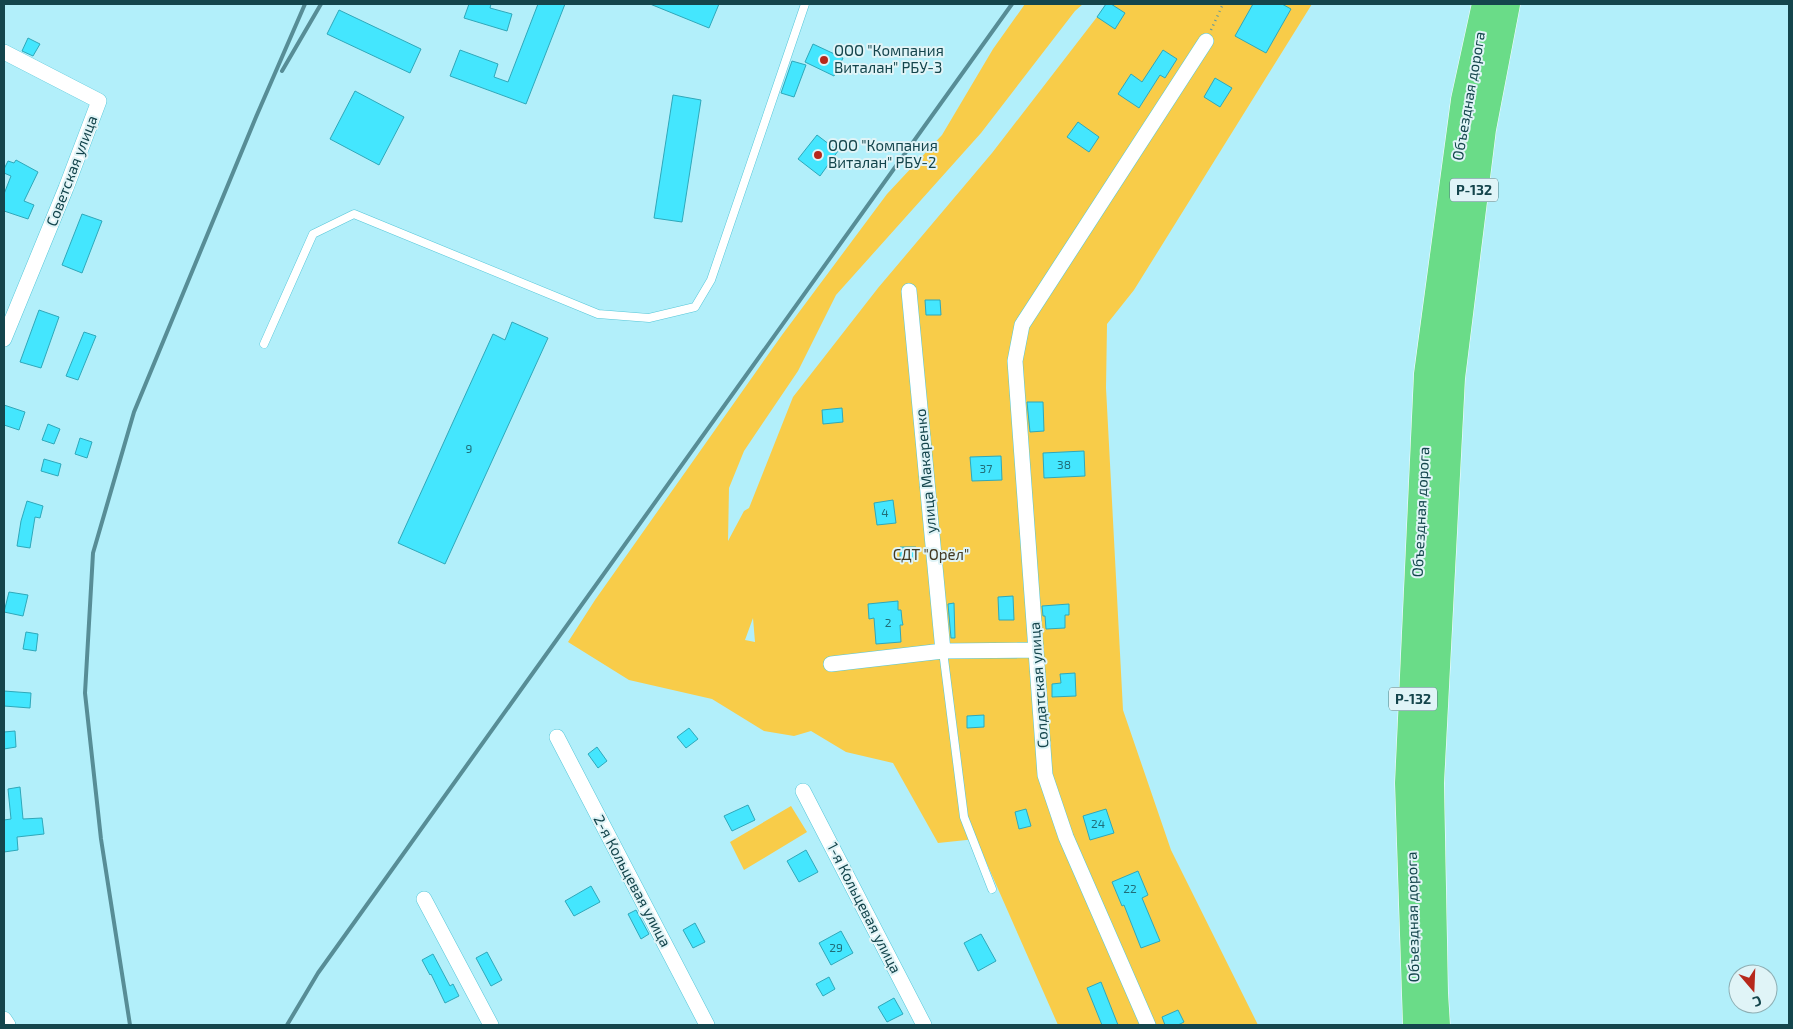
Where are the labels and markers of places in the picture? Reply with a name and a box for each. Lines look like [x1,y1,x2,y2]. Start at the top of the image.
place label: ООО "Компания Виталан" РБУ-3 [834,41,944,76]
marker: ООО "Компания Виталан" РБУ-3 [818,54,830,66]
place label: ООО "Компания Виталан" РБУ-2 [828,136,938,171]
marker: ООО "Компания Виталан" РБУ-2 [812,149,824,161]

